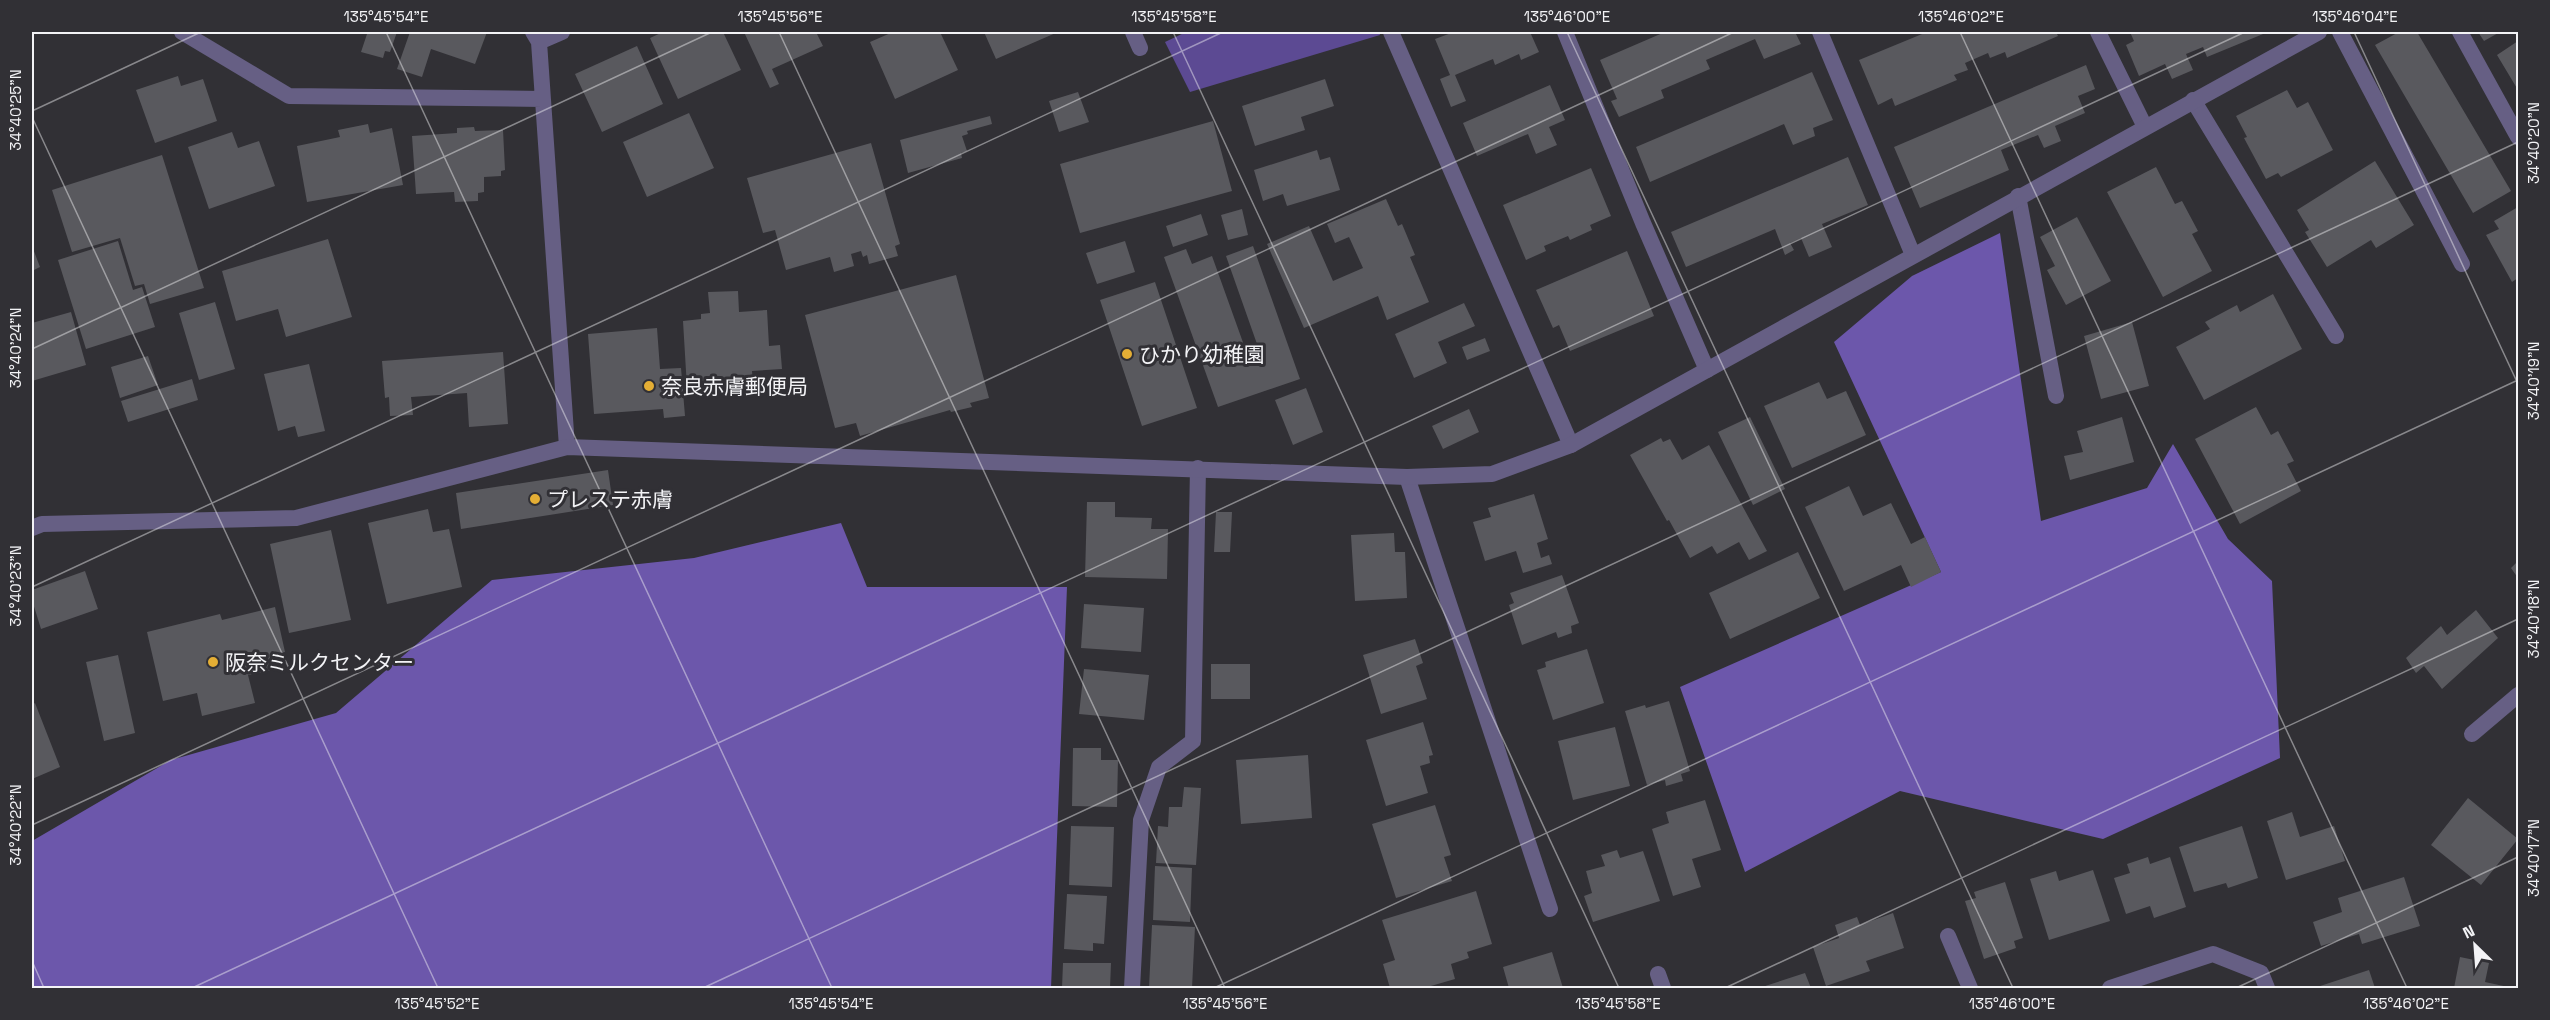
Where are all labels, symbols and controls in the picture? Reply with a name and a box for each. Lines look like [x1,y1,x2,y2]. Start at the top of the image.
text: 135°45'54"E [344,7,428,26]
text: 135°45'56"E [737,7,823,26]
text: 135°45'58"E [1131,7,1217,26]
text: 135°46'00"E [1524,7,1610,26]
text: 135°46'02"E [1918,7,2004,26]
text: 135°46'04"E [2312,7,2398,26]
text: 34°40'25"N [6,69,25,151]
text: 34°40'20"N [2524,102,2543,184]
text: 34°40'24"N [6,308,25,388]
place label: ひかり幼稚園 [1139,341,1265,368]
text: 34°40'19"N [2524,342,2543,420]
marker: ひかり幼稚園 [1120,347,1134,361]
place label: 奈良赤膚郵便局 [661,373,808,400]
marker: 奈良赤膚郵便局 [642,379,656,393]
place label: プレステ赤膚 [547,486,673,513]
marker: プレステ赤膚 [528,492,542,506]
text: 34°40'23"N [6,545,25,627]
text: 34°40'18"N [2524,580,2543,658]
place label: 阪奈ミルクセンター [225,649,414,676]
marker: 阪奈ミルクセンター [206,655,220,669]
text: 34°40'22"N [6,784,25,866]
text: 34°40'17"N [2524,819,2543,897]
north arrow [2445,915,2505,975]
text: N [2460,920,2478,944]
text: 135°45'52"E [395,994,479,1013]
text: 135°45'54"E [789,994,873,1013]
text: 135°45'56"E [1182,994,1268,1013]
text: 135°45'58"E [1575,994,1661,1013]
text: 135°46'00"E [1969,994,2055,1013]
text: 135°46'02"E [2363,994,2449,1013]

